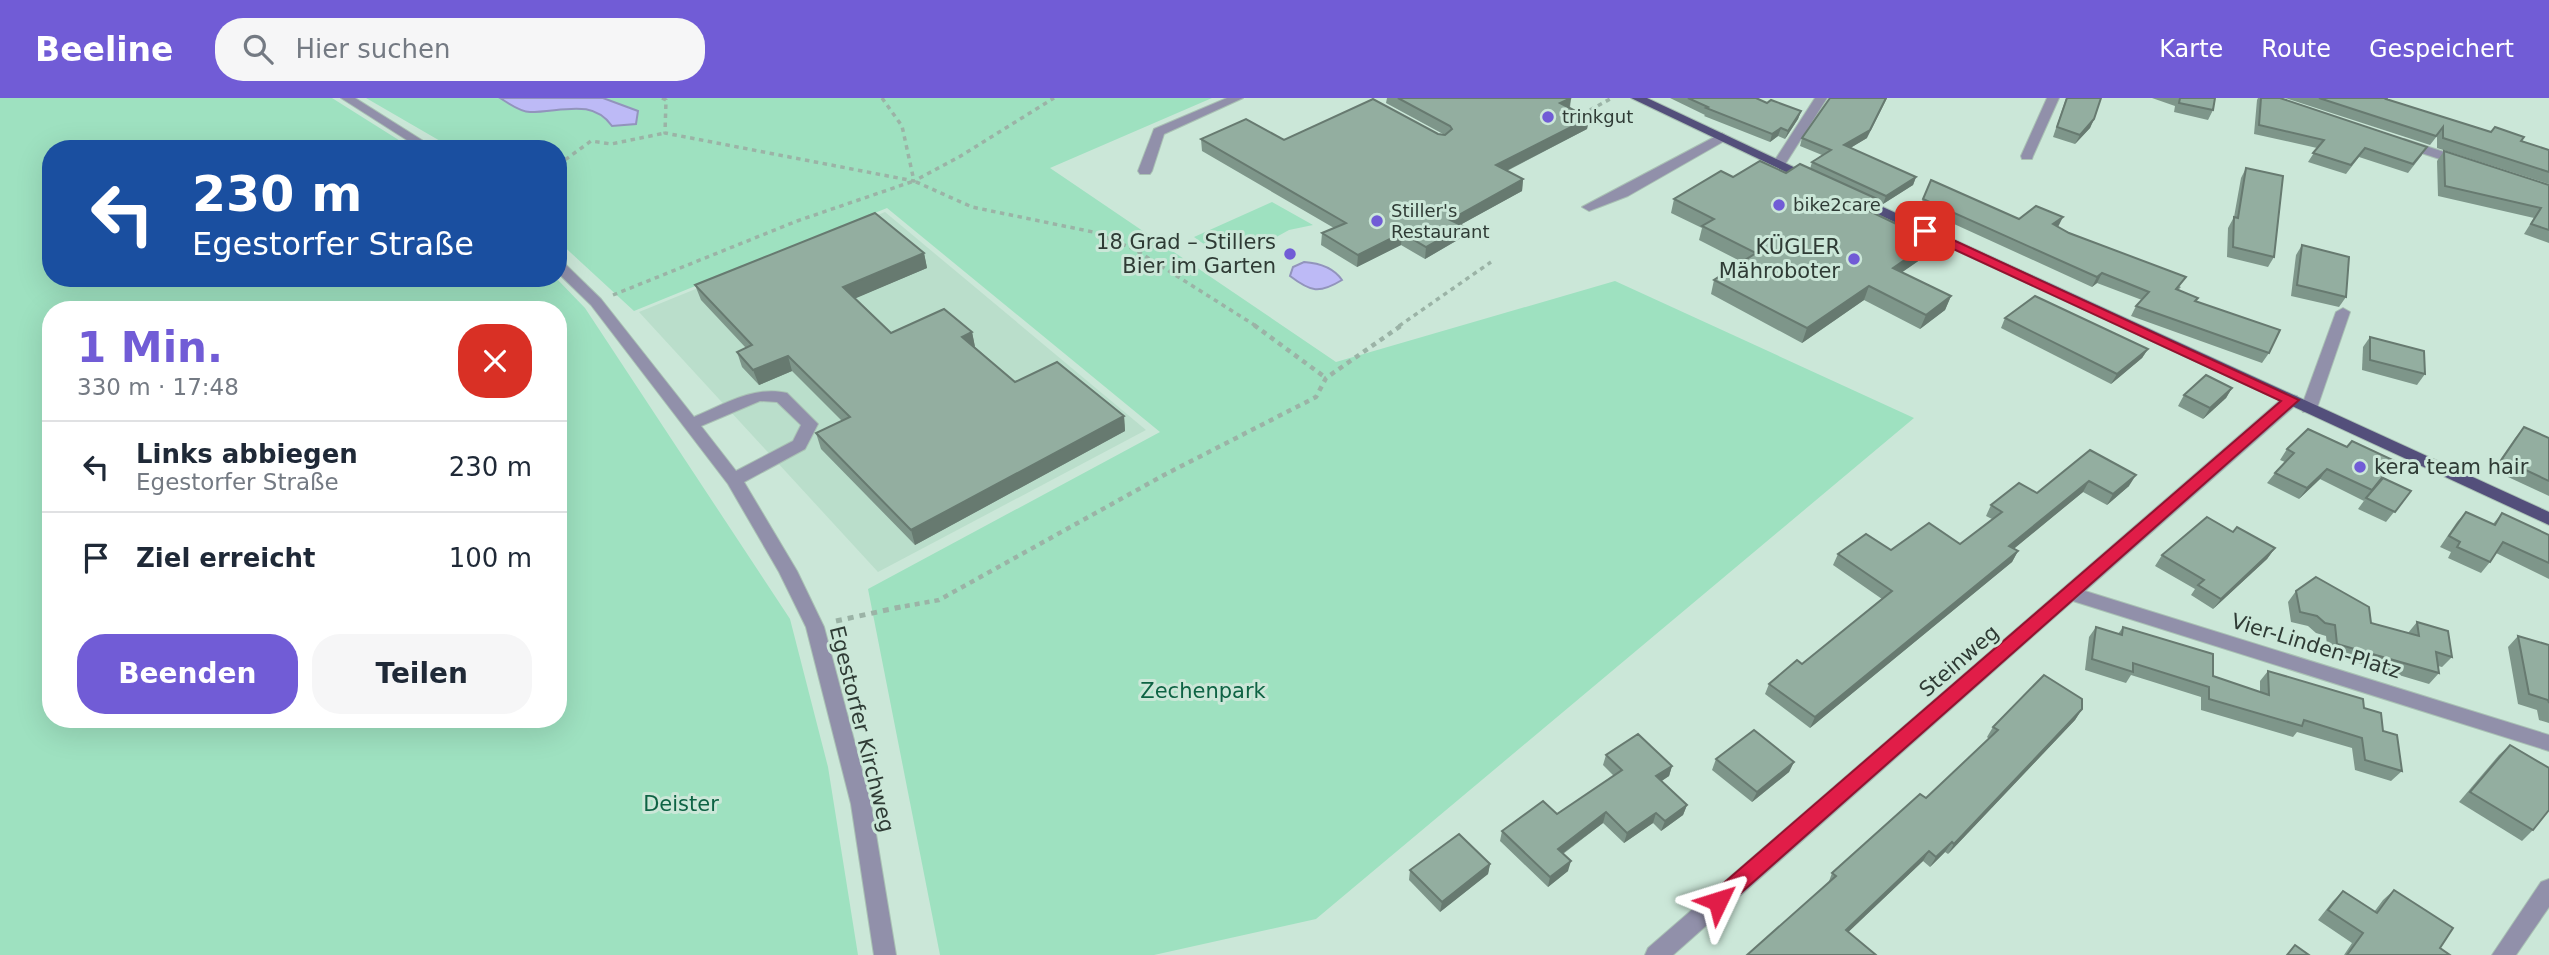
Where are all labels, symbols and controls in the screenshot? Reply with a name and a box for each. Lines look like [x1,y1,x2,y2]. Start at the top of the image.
search box [215,18,705,81]
text: Beeline [35,30,173,69]
icon: search [239,30,277,68]
text: Hier suchen [295,34,450,64]
text: Karte [2159,35,2223,63]
text: Route [2261,35,2331,63]
text: Gespeichert [2369,35,2514,63]
place label: trinkgut [1562,106,1633,127]
marker: trinkgut [1540,109,1556,125]
text: 230 m [192,166,362,223]
icon: left [77,168,168,259]
place label: bike2care [1793,194,1881,215]
marker: bike2care [1771,197,1787,213]
place label: Stiller's Restaurant [1391,200,1490,242]
pin [1895,201,1955,261]
icon: arrive [1906,212,1944,250]
marker: Stiller's Restaurant [1369,213,1385,229]
text: Egestorfer Straße [192,225,474,263]
place label: 18 Grad – Stillers Bier im Garten [1096,230,1276,278]
place label: KÜGLER Mähroboter [1719,234,1840,283]
marker: 18 Grad – Stillers Bier im Garten [1282,246,1298,262]
marker: KÜGLER Mähroboter [1846,251,1862,267]
text: 1 Min. [77,323,223,372]
button: close [458,324,532,398]
text: 330 m · 17:48 [77,374,239,400]
text: Links abbiegen [136,439,358,469]
icon: left [77,448,115,486]
text: 230 m [449,452,532,482]
place label: kera team hair [2374,455,2529,479]
marker: kera team hair [2352,459,2368,475]
text: Egestorfer Straße [136,469,339,495]
icon: arrive [77,539,115,577]
text: Ziel erreicht [136,543,316,573]
text: 100 m [449,543,532,573]
street label: Vier-Linden-Platz [2228,609,2404,683]
street label: Steinweg [1915,620,2003,702]
street label: Egestorfer Kirchweg [825,623,899,835]
button: Beenden [77,634,298,714]
button: Teilen [312,634,532,714]
park label: Zechenpark [1140,679,1267,703]
park label: Deister [643,792,719,816]
position arrow [1681,864,1755,938]

